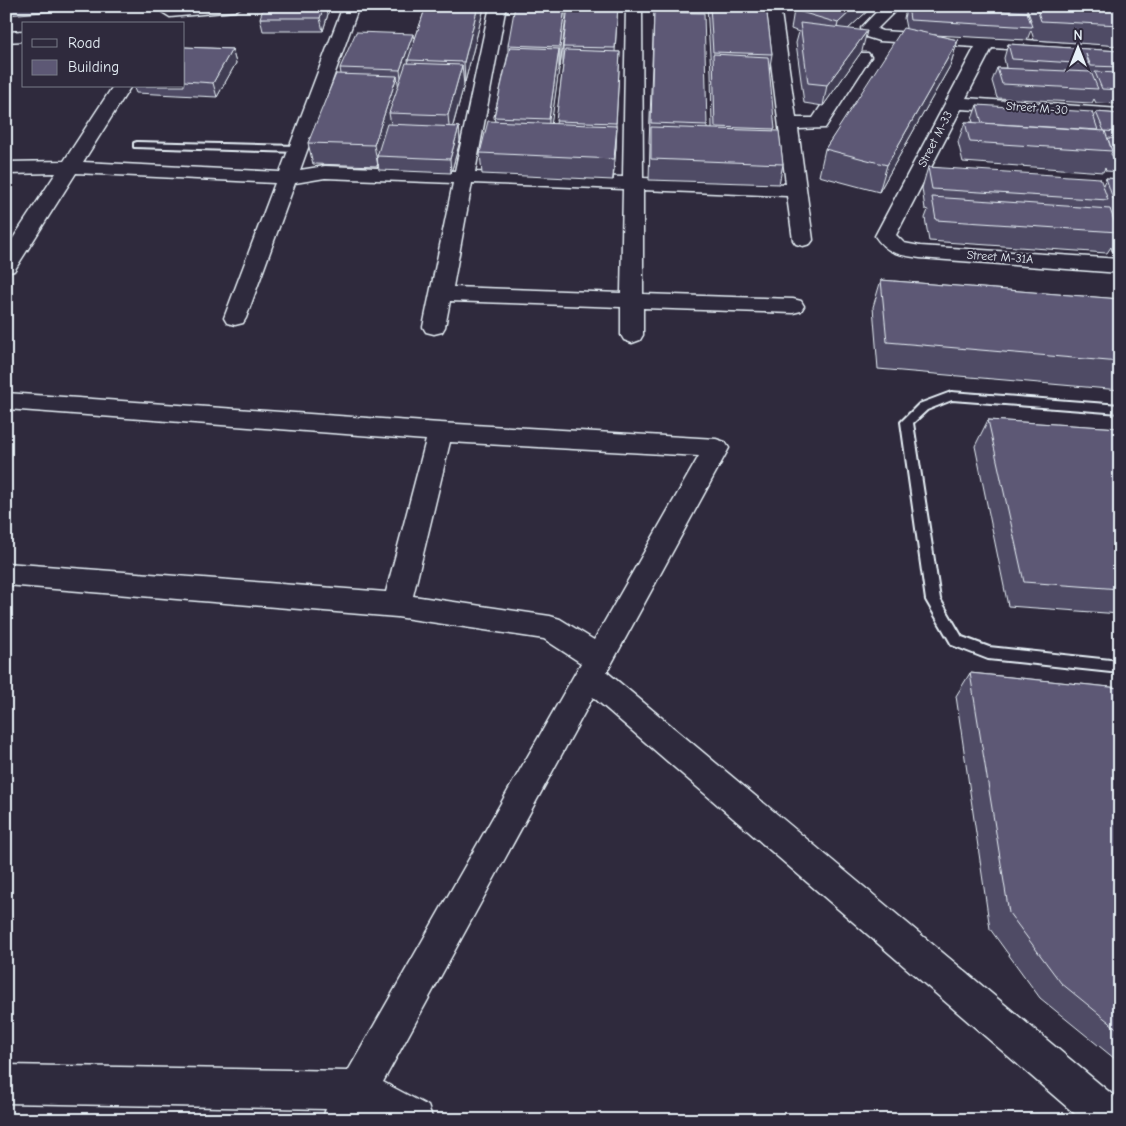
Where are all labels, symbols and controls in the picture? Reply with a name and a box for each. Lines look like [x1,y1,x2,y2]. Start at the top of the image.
legend [22,22,185,88]
north arrow [1054,22,1104,72]
text: N [1073,27,1083,44]
text: Road [68,34,100,52]
text: Building [68,58,119,76]
street label: Street M-30 [1005,99,1069,117]
street label: Street M-33 [915,109,955,169]
street label: Street M-31A [966,248,1034,266]

